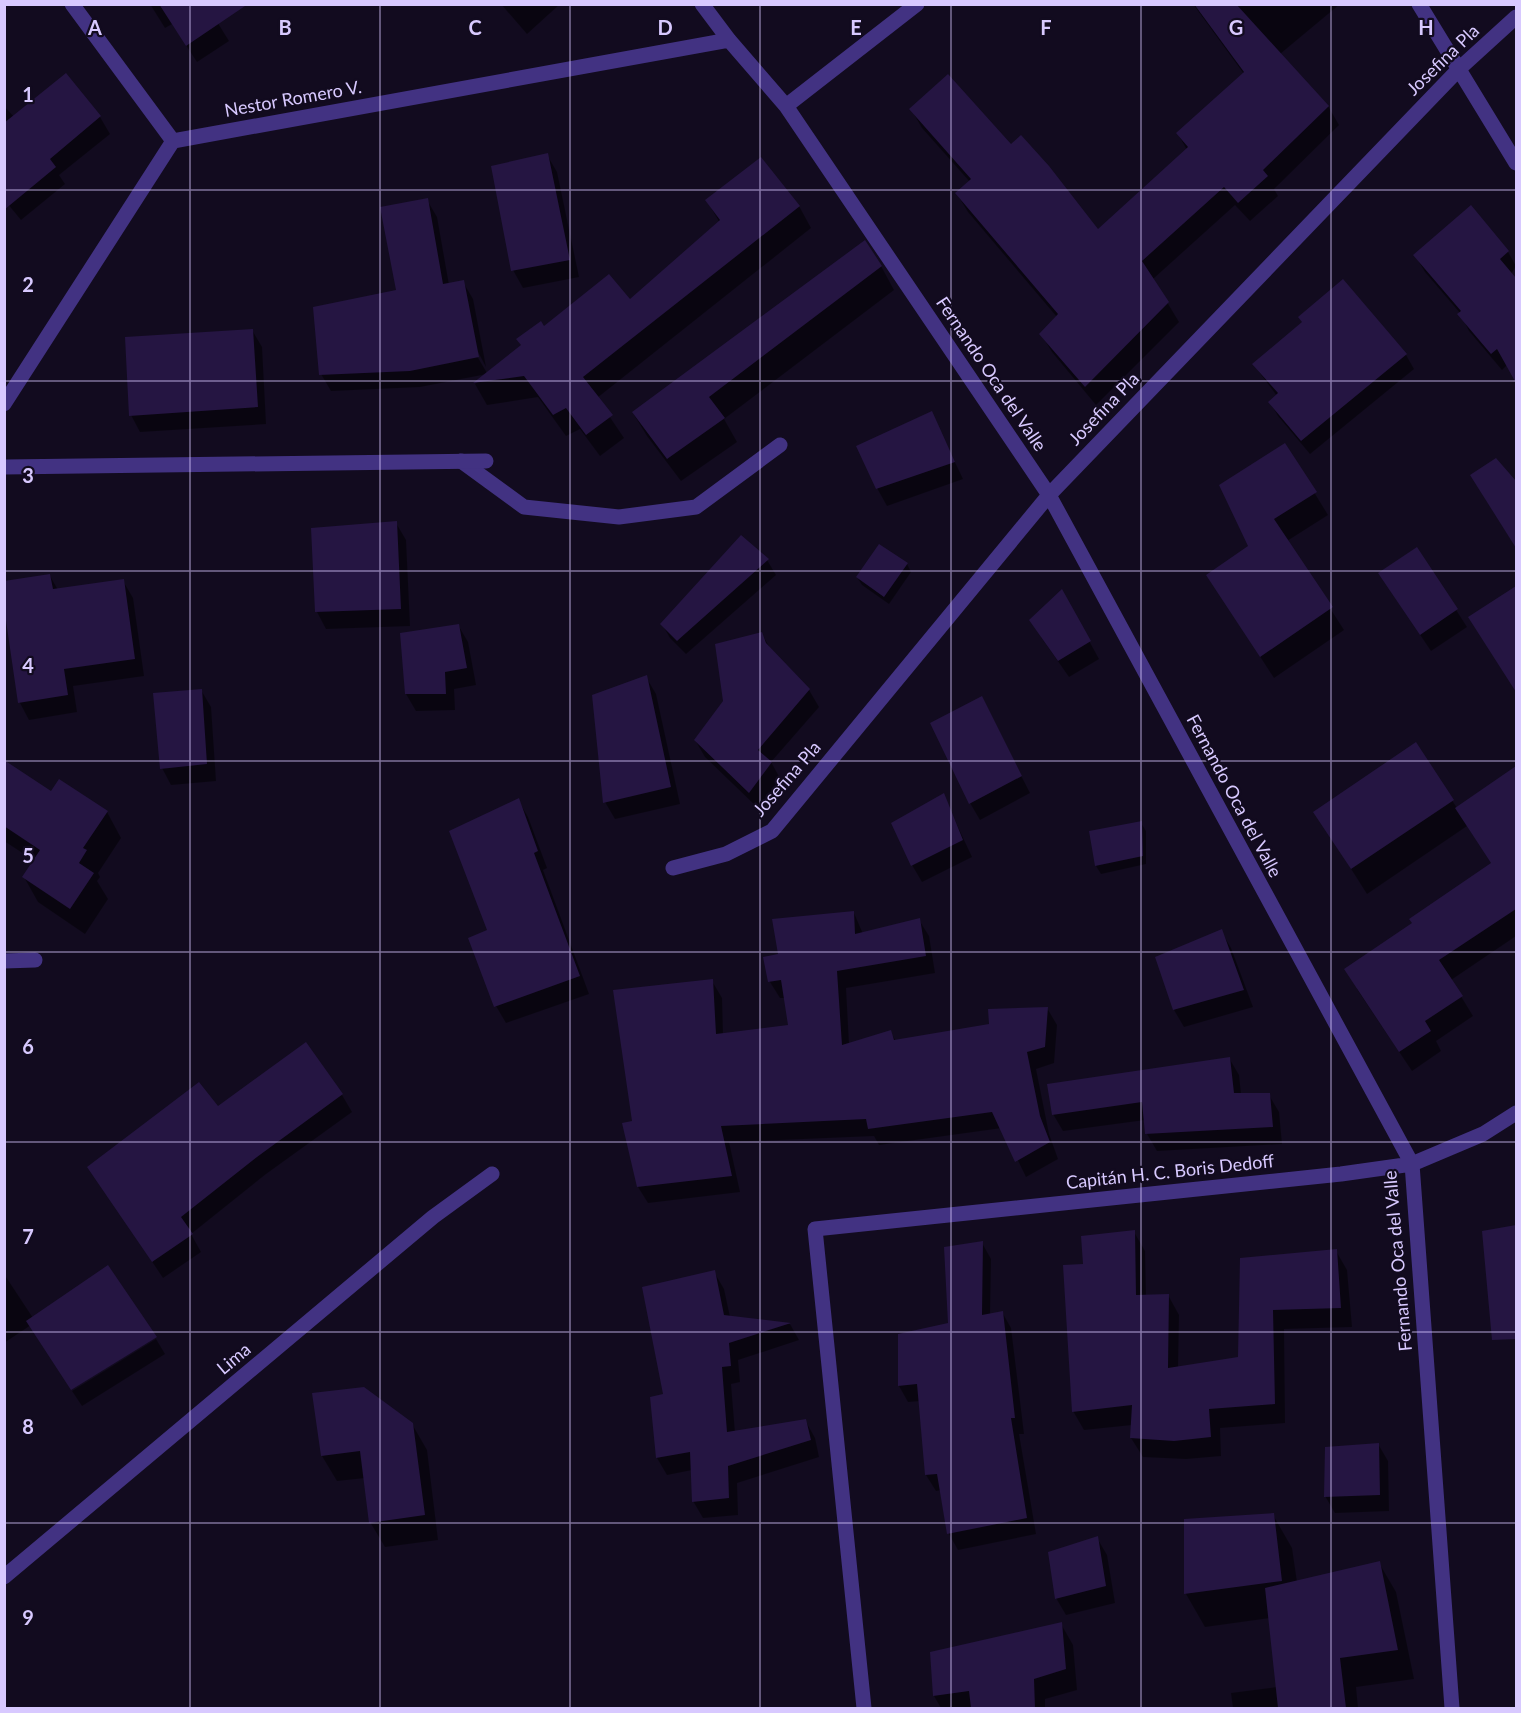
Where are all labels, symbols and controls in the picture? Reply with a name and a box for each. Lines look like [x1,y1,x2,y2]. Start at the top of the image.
text: A [87,15,102,39]
text: B [278,15,292,39]
text: C [468,15,482,39]
text: D [657,15,673,39]
text: E [850,15,862,39]
text: F [1040,15,1052,39]
text: G [1229,15,1243,39]
text: H [1418,15,1434,39]
street label: Josefina Pla [1401,19,1483,99]
street label: Nestor Romero V. [223,75,363,121]
text: 1 [22,82,34,106]
text: 2 [22,272,34,296]
street label: Fernando Oca del Valle [932,292,1052,455]
street label: Josefina Pla [1063,367,1143,449]
text: 3 [22,463,34,487]
text: 4 [22,653,34,677]
street label: Fernando Oca del Valle [1183,710,1287,881]
street label: Josefina Pla [748,736,825,820]
text: 5 [22,843,34,867]
text: 6 [22,1034,34,1058]
street label: Capitán H. C. Boris Dedoff [1065,1149,1275,1193]
street label: Fernando Oca del Valle [1378,1170,1416,1352]
text: 7 [22,1224,34,1248]
street label: Lima [212,1338,255,1379]
text: 8 [22,1414,34,1438]
text: 9 [22,1605,34,1629]

